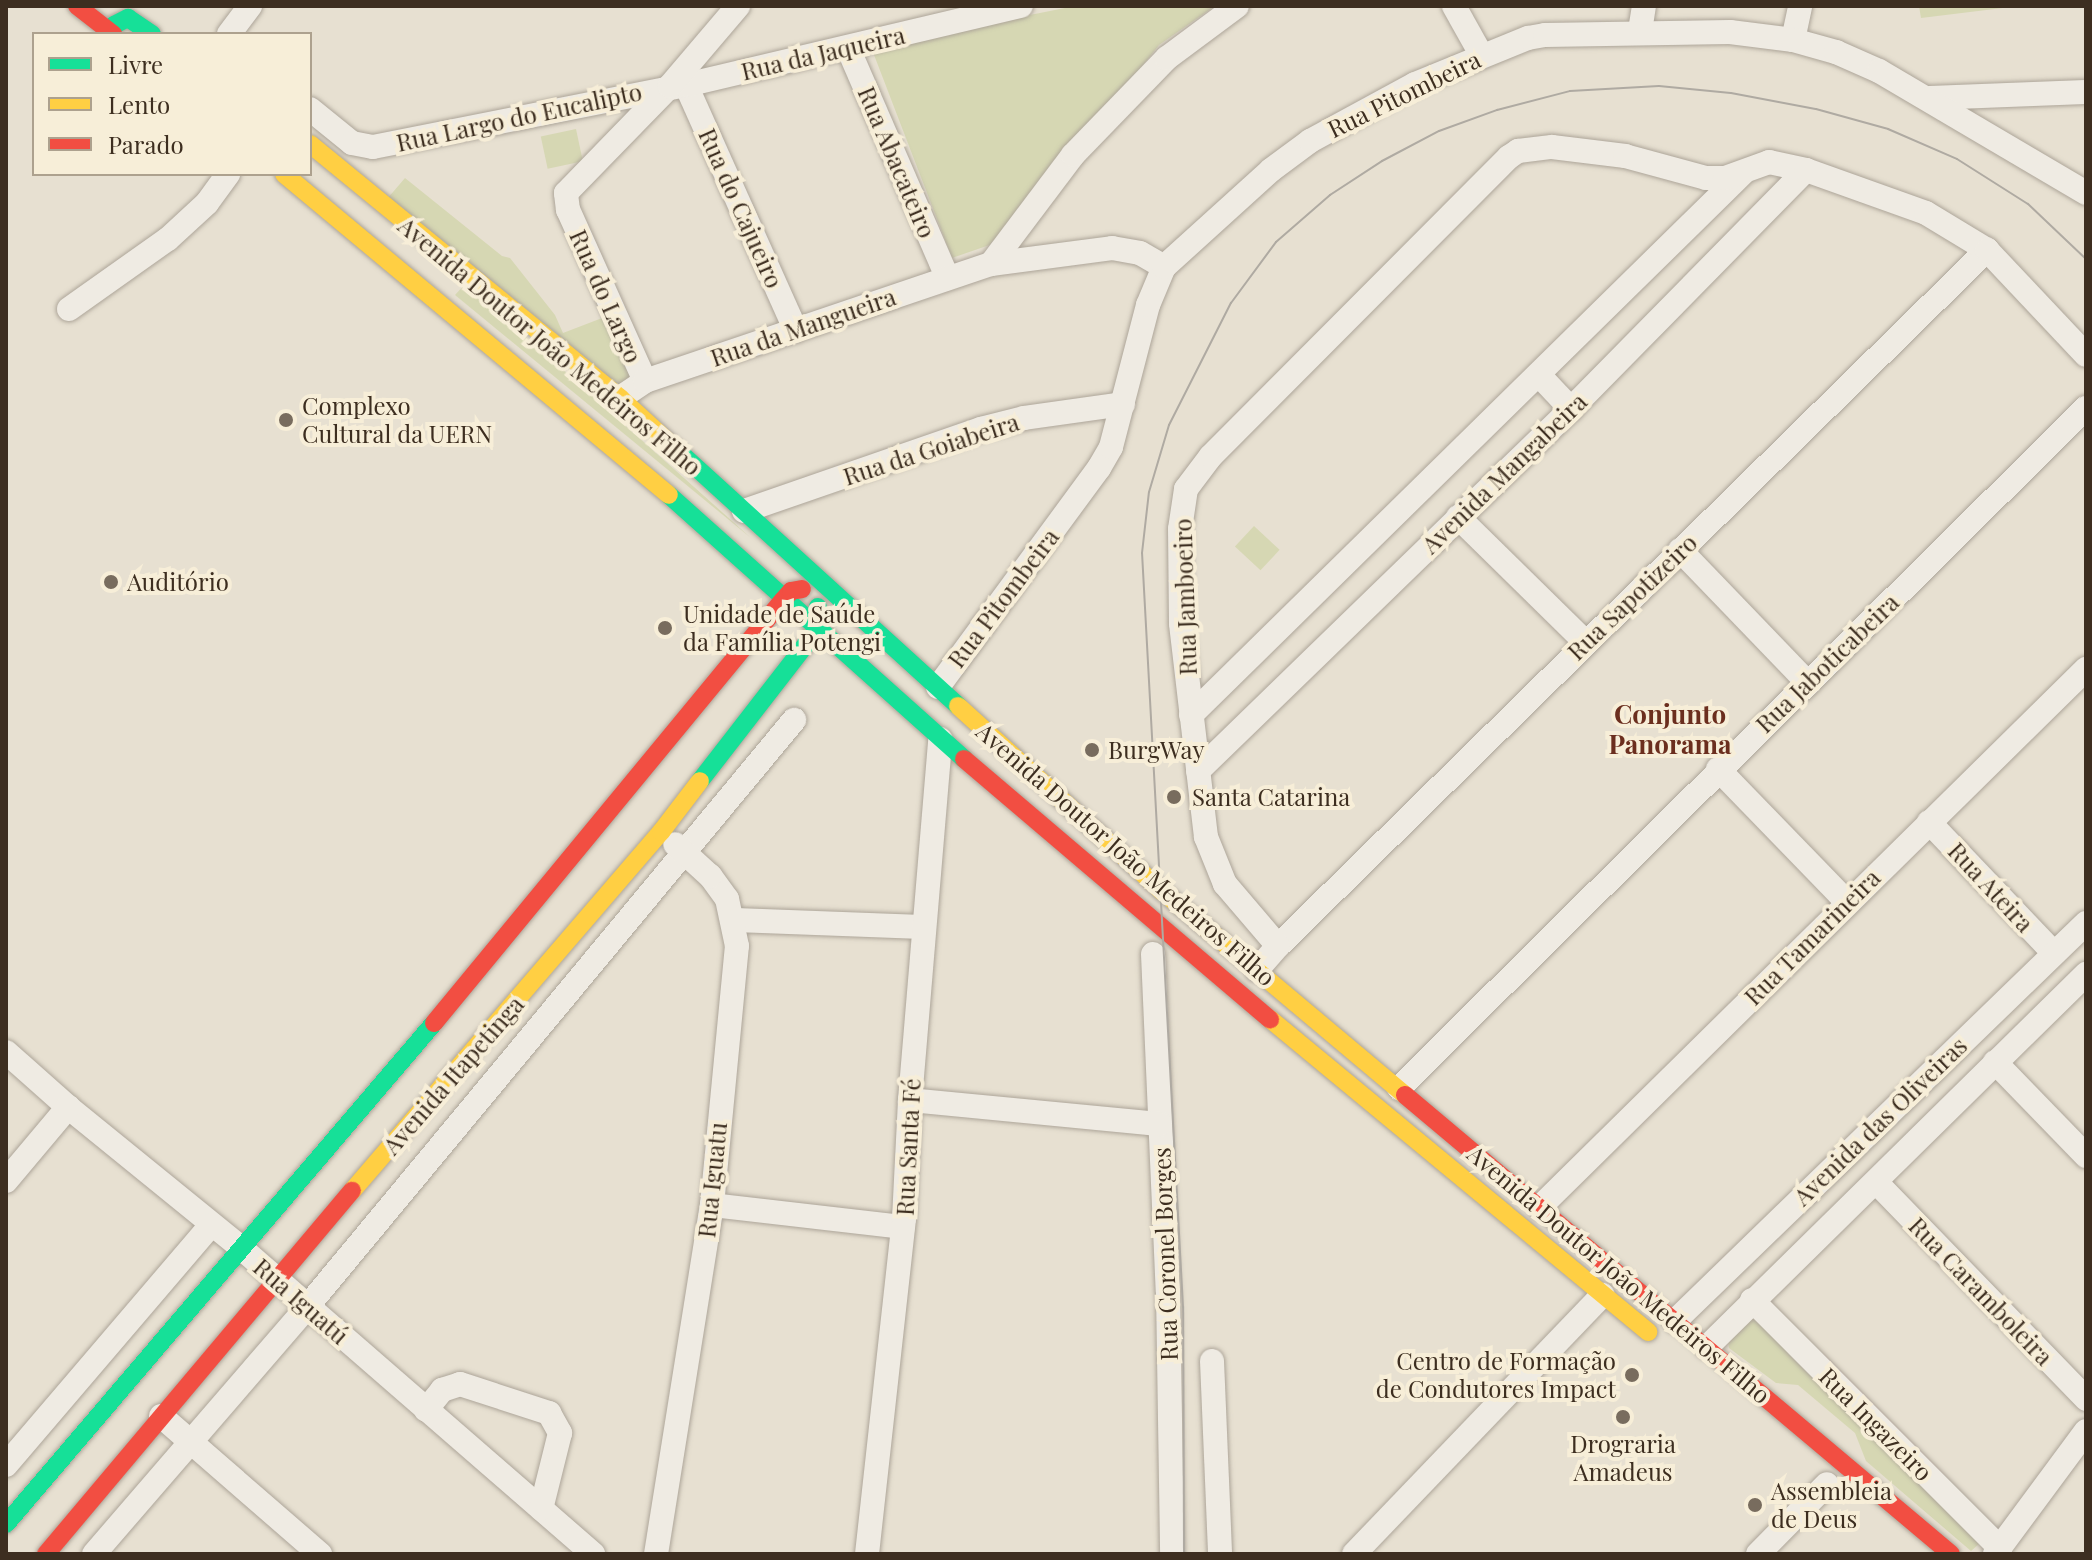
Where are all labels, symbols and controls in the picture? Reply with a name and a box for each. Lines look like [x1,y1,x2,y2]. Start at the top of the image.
street label: Rua da Jaqueira [738,20,908,86]
legend [32,32,312,176]
street label: Rua Pitombeira [1323,45,1485,143]
text: Livre [108,48,163,80]
street label: Rua Largo do Eucalipto [394,77,644,157]
street label: Rua Abacateiro [852,82,942,242]
text: Lento [108,88,170,120]
street label: Rua do Cajueiro [693,124,789,292]
text: Parado [108,128,184,160]
street label: Avenida Doutor João Medeiros Filho [393,211,707,481]
street label: Rua do Largo [564,225,648,367]
street label: Rua da Mangueira [706,282,900,372]
street label: Avenida Mangabeira [1415,387,1593,559]
place label: Complexo Cultural da UERN [302,392,493,448]
street label: Rua da Goiabeira [839,407,1023,491]
marker: Complexo Cultural da UERN [277,411,295,429]
street label: Rua Jamboeiro [1168,518,1202,676]
street label: Rua Pitombeira [941,523,1065,673]
street label: Rua Sapotizeiro [1561,528,1703,666]
place label: Auditório [127,568,229,596]
marker: Auditório [102,573,120,591]
street label: Rua Jaboticabeira [1749,587,1905,739]
place label: Unidade de Saúde da Família Potengi [683,600,882,656]
marker: Unidade de Saúde da Família Potengi [654,617,676,639]
district label: Conjunto Panorama [1608,698,1732,760]
street label: Avenida Doutor João Medeiros Filho [971,716,1281,992]
place label: BurgWay [1108,736,1205,764]
marker: BurgWay [1083,741,1101,759]
place label: Santa Catarina [1192,783,1351,811]
marker: Santa Catarina [1163,786,1185,808]
street label: Rua Ateira [1942,836,2040,938]
street label: Rua Tamarineira [1738,863,1886,1011]
street label: Avenida Itapetinga [376,990,530,1160]
street label: Avenida das Oliveiras [1787,1031,1973,1211]
street label: Rua Santa Fé [890,1077,926,1217]
street label: Rua Iguatu [692,1121,732,1239]
street label: Avenida Doutor João Medeiros Filho [1462,1139,1776,1409]
street label: Rua Coronel Borges [1147,1147,1183,1361]
street label: Rua Caramboleira [1903,1211,2059,1371]
street label: Rua Iguatú [248,1252,354,1350]
place label: Centro de Formação de Condutores Impact [1376,1347,1616,1403]
street label: Rua Ingazeiro [1813,1361,1939,1487]
marker: Centro de Formação de Condutores Impact [1623,1366,1641,1384]
marker: Drograria Amadeus [1614,1408,1632,1426]
place label: Drograria Amadeus [1570,1430,1676,1486]
place label: Assembleia de Deus [1771,1477,1892,1533]
marker: Assembleia de Deus [1746,1496,1764,1514]

